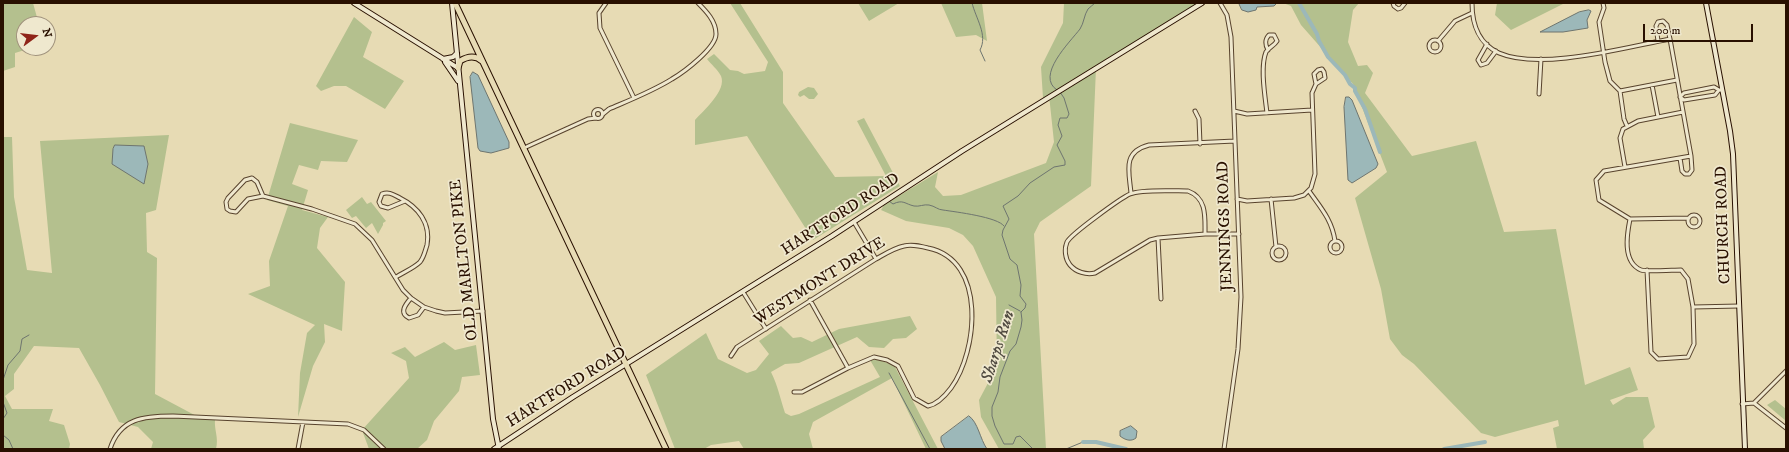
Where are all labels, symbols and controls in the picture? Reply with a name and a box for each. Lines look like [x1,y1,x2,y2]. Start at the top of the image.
north arrow [16,16,56,56]
scale bar [1645,16,1755,42]
text: 200 m [1650,23,1680,38]
text: N [39,27,55,39]
street label: JENNINGS ROAD [1214,160,1238,292]
street label: CHURCH ROAD [1712,166,1736,284]
street label: HARTFORD ROAD [778,170,904,260]
street label: OLD MARLTON PIKE [447,178,483,342]
street label: WESTMONT DRIVE [751,234,889,330]
water label: Sharps Run [978,308,1020,386]
street label: HARTFORD ROAD [504,344,630,432]

